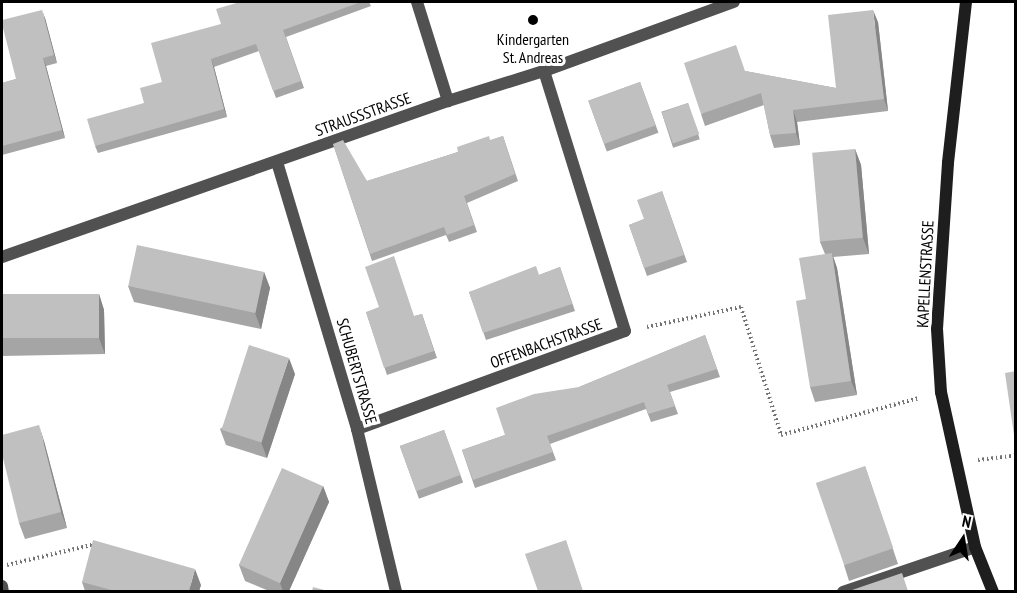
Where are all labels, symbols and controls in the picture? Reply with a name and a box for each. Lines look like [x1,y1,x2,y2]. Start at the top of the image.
marker: Kindergarten St. Andreas [526,13,540,27]
place label: Kindergarten St. Andreas [497,29,569,67]
street label: STRAUSSSTRASSE [313,88,413,140]
street label: KAPELLENSTRASSE [913,220,937,328]
street label: OFFENBACHSTRASSE [487,314,605,372]
street label: SCHUBERTSTRASSE [333,316,381,426]
north arrow [933,509,993,569]
text: N [960,511,973,532]

